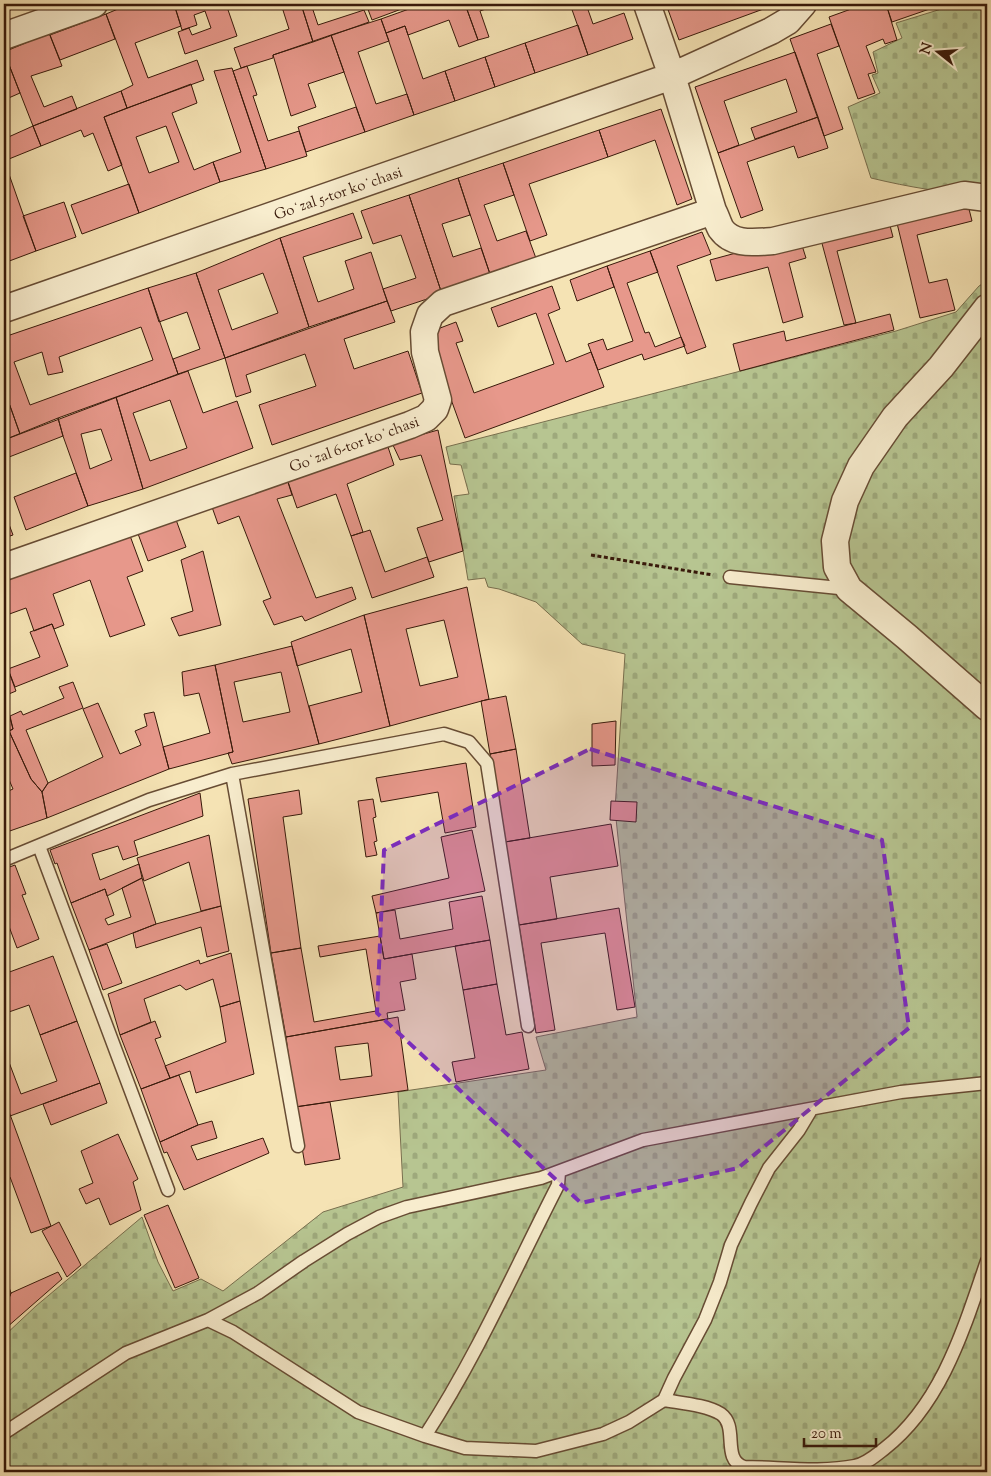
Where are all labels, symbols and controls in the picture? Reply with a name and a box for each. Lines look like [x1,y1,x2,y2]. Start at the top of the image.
north arrow [914,28,964,78]
text: N [916,41,939,57]
street label: Goʻzal 5-tor koʻchasi [271,163,406,226]
street label: Goʻzal 6-tor koʻchasi [287,412,422,479]
scale bar [804,1416,876,1448]
text: 20 m [811,1424,842,1445]

